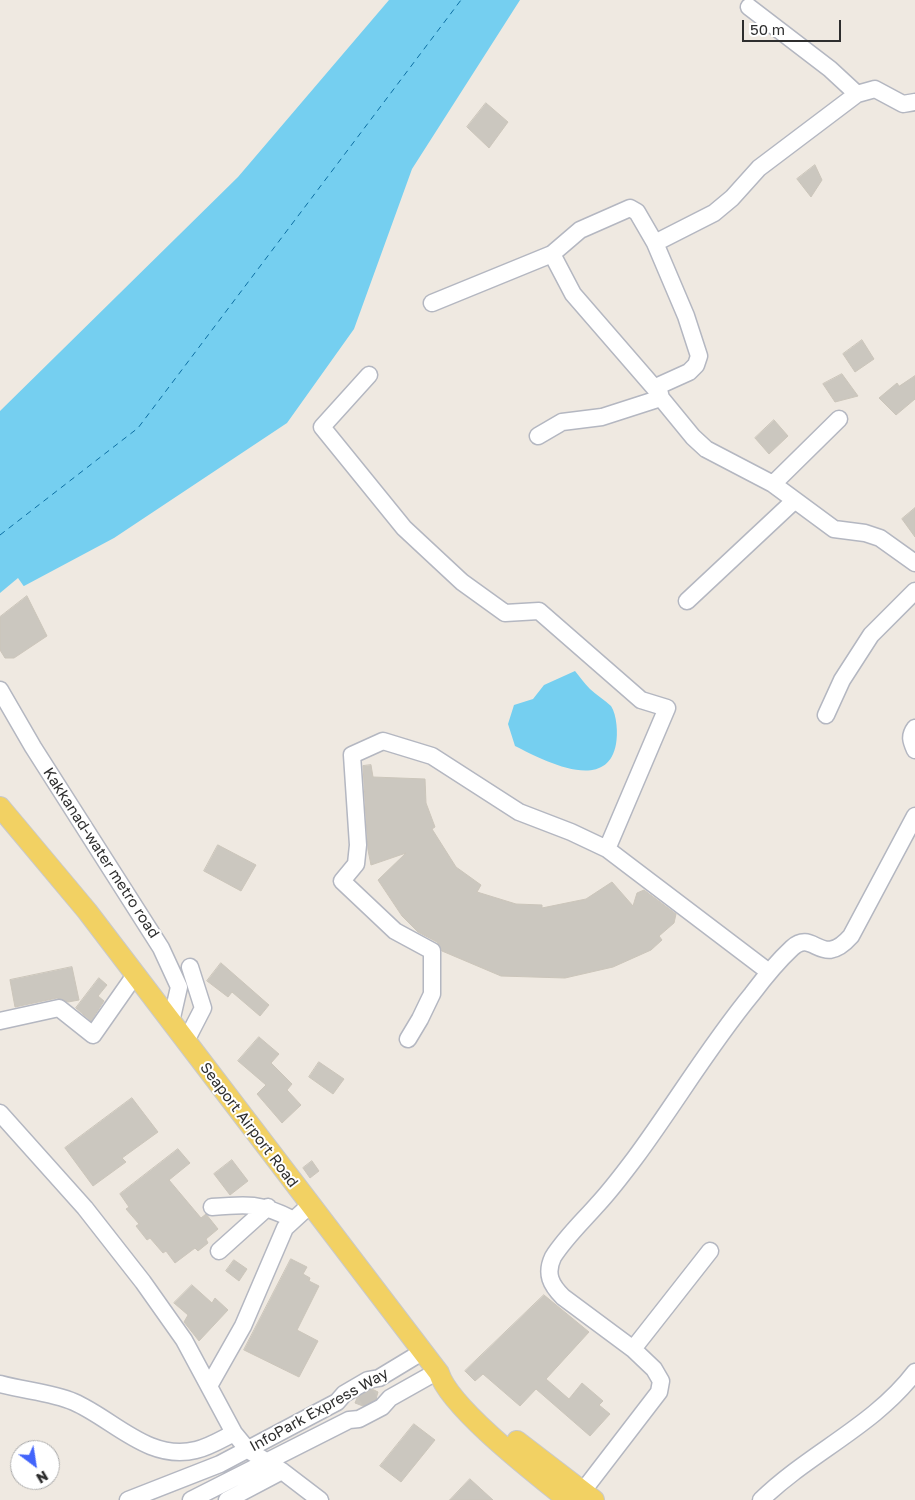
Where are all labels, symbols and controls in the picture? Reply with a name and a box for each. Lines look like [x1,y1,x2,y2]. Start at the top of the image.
scale bar [745,10,844,42]
text: 50 m [750,20,785,38]
street label: Kakkanad-water metro road [39,764,163,942]
street label: Seaport Airport Road [196,1059,302,1191]
street label: InfoPark Express Way [247,1364,391,1456]
north arrow [10,1440,60,1490]
text: N [34,1467,51,1487]

